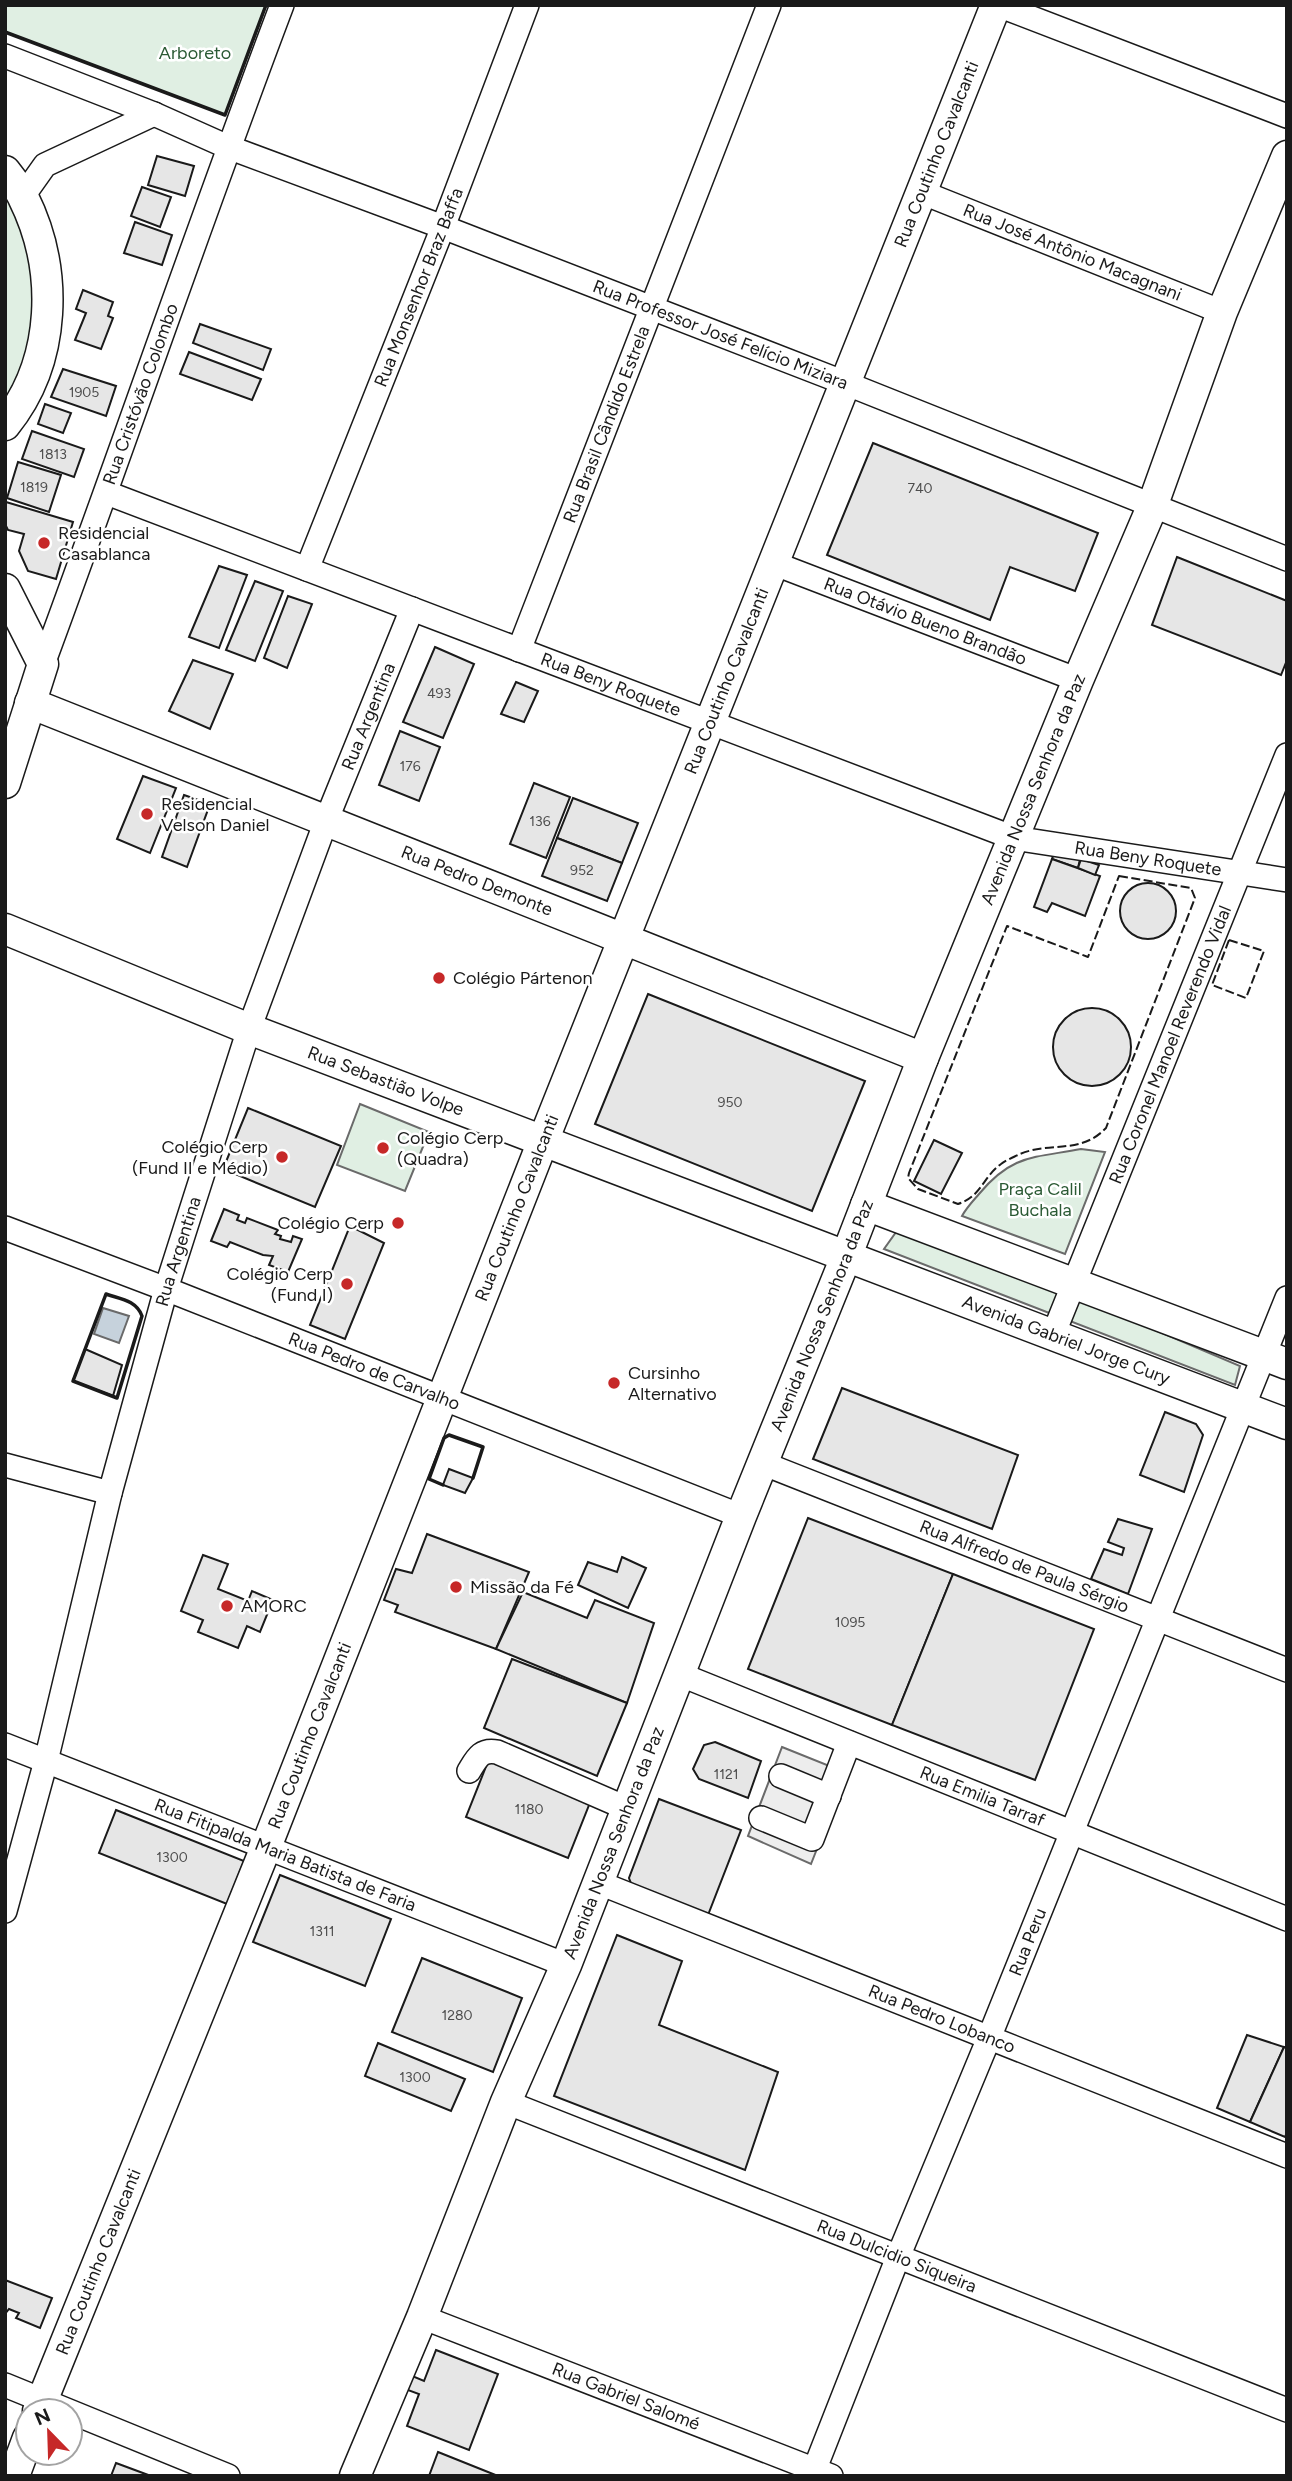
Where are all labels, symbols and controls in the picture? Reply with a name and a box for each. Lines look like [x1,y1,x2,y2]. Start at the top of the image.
park label: Arboreto [159,42,231,64]
street label: Rua Coutinho Cavalcanti [889,58,983,251]
street label: Rua Monsenhor Braz Baffa [370,185,468,390]
street label: Rua José Antônio Macagnani [960,199,1185,306]
street label: Rua Professor José Felício Miziara [590,275,851,394]
street label: Rua Cristóvão Colombo [98,300,183,488]
street label: Rua Brasil Cândido Estrela [558,323,655,526]
house number: 1905 [69,384,99,401]
house number: 1813 [39,446,67,463]
house number: 1819 [20,479,48,496]
house number: 740 [907,480,933,497]
place label: Residencial Casablanca [58,522,150,565]
marker: Residencial Casablanca [36,535,52,551]
street label: Rua Otávio Bueno Brandão [821,573,1030,670]
street label: Rua Coutinho Cavalcanti [679,585,773,777]
street label: Rua Beny Roquete [538,648,684,721]
street label: Rua Argentina [337,660,400,773]
street label: Avenida Nossa Senhora da Paz [976,670,1090,908]
house number: 493 [427,685,451,702]
house number: 176 [399,758,421,775]
place label: Residencial Velson Daniel [161,793,269,836]
marker: Residencial Velson Daniel [139,806,155,822]
house number: 136 [529,813,551,830]
street label: Rua Beny Roquete [1073,836,1223,881]
street label: Rua Pedro Demonte [398,841,556,921]
house number: 952 [570,862,594,879]
street label: Rua Coronel Manoel Reverendo Vidal [1104,902,1236,1187]
place label: Colégio Pártenon [453,967,592,989]
marker: Colégio Pártenon [431,970,447,986]
street label: Rua Sebastião Volpe [304,1041,467,1121]
house number: 950 [718,1094,742,1111]
street label: Rua Coutinho Cavalcanti [470,1111,563,1304]
place label: Colégio Cerp (Quadra) [397,1127,503,1170]
place label: Colégio Cerp (Fund II e Médio) [132,1136,268,1179]
marker: Colégio Cerp (Quadra) [375,1140,391,1156]
marker: Colégio Cerp (Fund II e Médio) [274,1149,290,1165]
park label: Praça Calil Buchala [998,1178,1082,1221]
street label: Rua Argentina [151,1194,206,1309]
street label: Avenida Nossa Senhora da Paz [765,1196,878,1435]
place label: Colégio Cerp [278,1212,384,1234]
marker: Colégio Cerp [390,1215,406,1231]
place label: Colégio Cerp (Fund I) [227,1263,333,1306]
marker: Colégio Cerp (Fund I) [339,1276,355,1292]
street label: Avenida Gabriel Jorge Cury [959,1290,1174,1390]
street label: Rua Pedro de Carvalho [285,1327,463,1415]
place label: Cursinho Alternativo [628,1362,717,1405]
marker: Cursinho Alternativo [606,1375,622,1391]
street label: Rua Alfredo de Paula Sérgio [916,1515,1132,1618]
place label: Missão da Fé [470,1576,574,1598]
marker: Missão da Fé [448,1579,464,1595]
place label: AMORC [241,1595,307,1617]
marker: AMORC [219,1598,235,1614]
house number: 1095 [835,1614,865,1631]
street label: Rua Coutinho Cavalcanti [263,1639,356,1832]
street label: Avenida Nossa Senhora da Paz [558,1723,669,1962]
street label: Rua Emilia Tarraf [917,1761,1048,1831]
house number: 1121 [713,1766,739,1783]
street label: Rua Fitipalda Maria Batista de Faria [151,1794,419,1916]
house number: 1180 [514,1801,544,1818]
house number: 1300 [156,1849,188,1866]
street label: Rua Peru [1004,1905,1051,1979]
house number: 1311 [310,1923,334,1940]
street label: Rua Pedro Lobanco [865,1980,1019,2058]
house number: 1280 [441,2007,473,2024]
house number: 1300 [399,2069,431,2086]
street label: Rua Coutinho Cavalcanti [51,2165,146,2358]
street label: Rua Dulcidio Siqueira [814,2215,980,2297]
street label: Rua Gabriel Salomé [549,2358,703,2435]
north arrow [14,2397,84,2467]
text: N [31,2403,54,2430]

